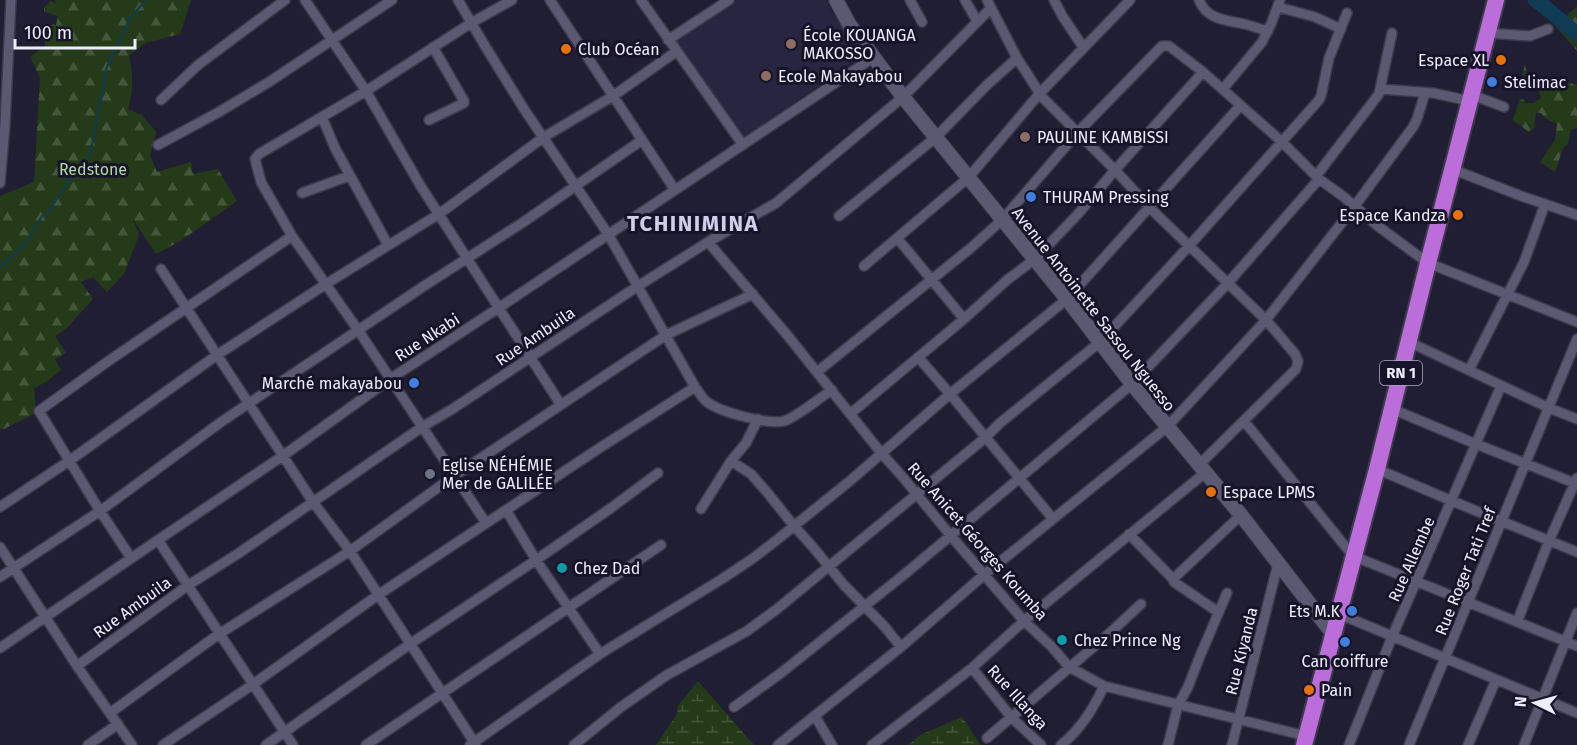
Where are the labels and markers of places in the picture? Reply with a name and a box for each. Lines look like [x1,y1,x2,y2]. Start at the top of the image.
place label: École KOUANGA MAKOSSO [803,25,916,63]
marker: École KOUANGA MAKOSSO [784,37,798,51]
place label: Club Océan [578,40,660,59]
marker: Club Océan [559,42,573,56]
place label: Espace XL [1418,51,1489,70]
marker: Espace XL [1494,53,1508,67]
place label: Ecole Makayabou [778,67,903,86]
marker: Ecole Makayabou [759,69,773,83]
place label: Stelimac [1504,73,1567,92]
marker: Stelimac [1485,75,1499,89]
place label: PAULINE KAMBISSI [1037,128,1169,147]
marker: PAULINE KAMBISSI [1018,130,1032,144]
place label: THURAM Pressing [1043,188,1169,207]
marker: THURAM Pressing [1024,190,1038,204]
place label: Espace Kandza [1339,206,1446,225]
marker: Espace Kandza [1451,208,1465,222]
place label: Marché makayabou [262,374,402,393]
marker: Marché makayabou [407,376,421,390]
place label: Eglise NÉHÉMIE Mer de GALILÉE [442,455,553,493]
marker: Eglise NÉHÉMIE Mer de GALILÉE [423,467,437,481]
place label: Espace LPMS [1223,483,1315,502]
marker: Espace LPMS [1204,485,1218,499]
place label: Chez Dad [574,559,640,578]
marker: Chez Dad [555,561,569,575]
place label: Ets M.K [1288,602,1341,621]
marker: Ets M.K [1345,604,1359,618]
place label: Chez Prince Ng [1074,631,1181,650]
marker: Chez Prince Ng [1055,633,1069,647]
marker: Can coiffure [1338,635,1352,649]
place label: Can coiffure [1302,652,1388,671]
place label: Pain [1321,681,1352,700]
marker: Pain [1302,683,1316,697]

